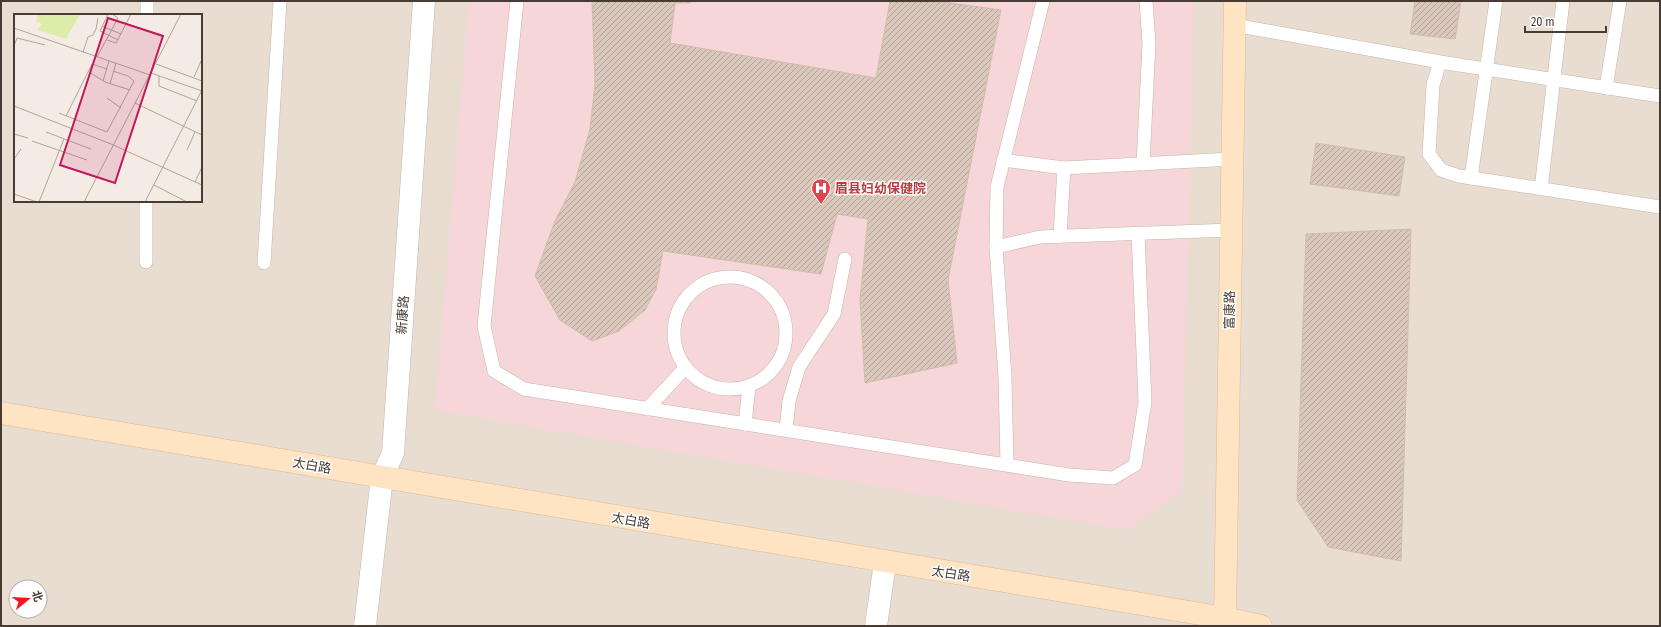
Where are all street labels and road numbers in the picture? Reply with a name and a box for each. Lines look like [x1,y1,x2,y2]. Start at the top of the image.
street label: 富康路 [1222,290,1237,330]
street label: 新康路 [394,295,411,335]
street label: 太白路 [291,455,332,476]
street label: 太白路 [610,510,651,531]
street label: 太白路 [930,563,971,584]

